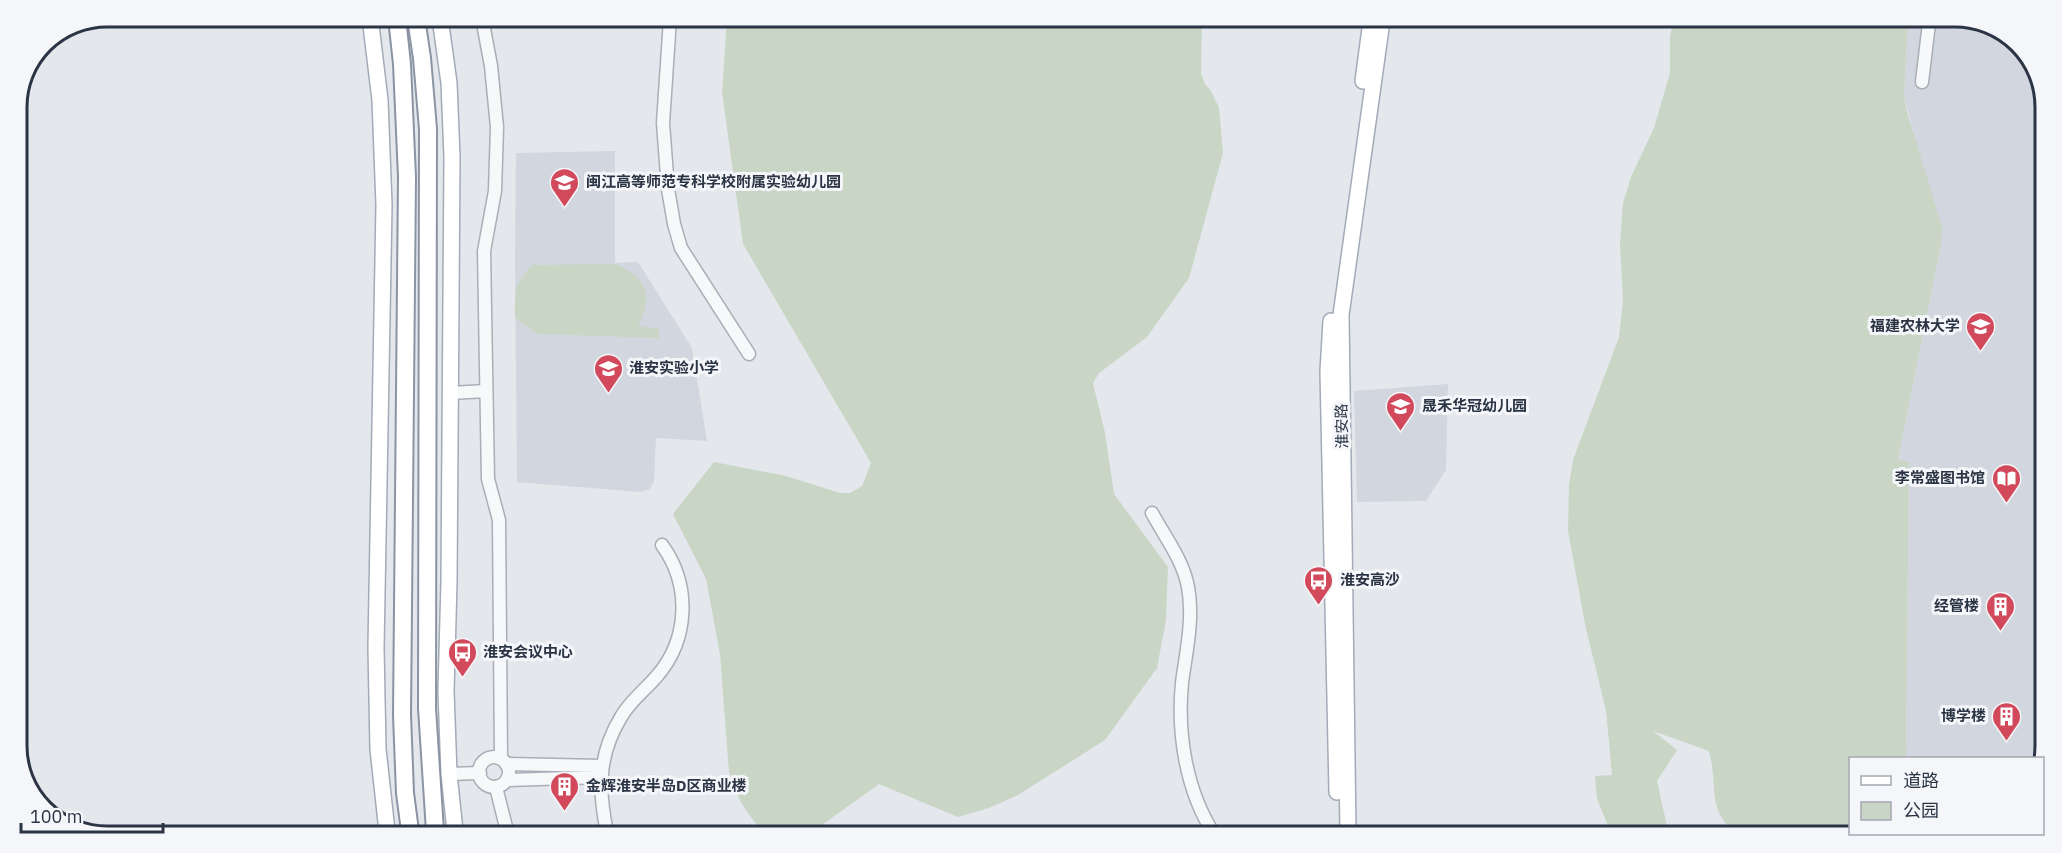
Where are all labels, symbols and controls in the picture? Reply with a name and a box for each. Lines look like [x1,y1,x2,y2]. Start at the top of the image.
school or university icon: 闽江高等师范专科学校附属实验幼儿园 [549,166,581,208]
place label: 闽江高等师范专科学校附属实验幼儿园 [586,172,841,191]
school or university icon: 福建农林大学 [1965,310,1997,352]
place label: 福建农林大学 [1870,316,1960,335]
school or university icon: 淮安实验小学 [592,352,624,394]
place label: 淮安实验小学 [629,358,719,377]
school or university icon: 晟禾华冠幼儿园 [1385,390,1417,432]
place label: 晟禾华冠幼儿园 [1422,396,1527,415]
street label: 淮安路 [1332,403,1351,449]
library icon: 李常盛图书馆 [1990,462,2022,504]
place label: 李常盛图书馆 [1895,468,1985,487]
bus stop icon: 淮安高沙 [1303,564,1335,606]
place label: 淮安高沙 [1340,570,1400,589]
building icon: 经管楼 [1984,590,2016,632]
place label: 经管楼 [1934,596,1979,615]
bus stop icon: 淮安会议中心 [446,636,478,678]
place label: 淮安会议中心 [483,642,573,661]
building icon: 博学楼 [1991,700,2023,742]
place label: 博学楼 [1941,706,1986,725]
legend [1849,757,2044,835]
text: 道路 [1903,769,1939,792]
building icon: 金辉淮安半岛D区商业楼 [549,770,581,812]
place label: 金辉淮安半岛D区商业楼 [586,776,746,795]
scale bar [21,796,164,834]
text: 公园 [1903,799,1939,822]
text: 100 m [30,805,82,828]

